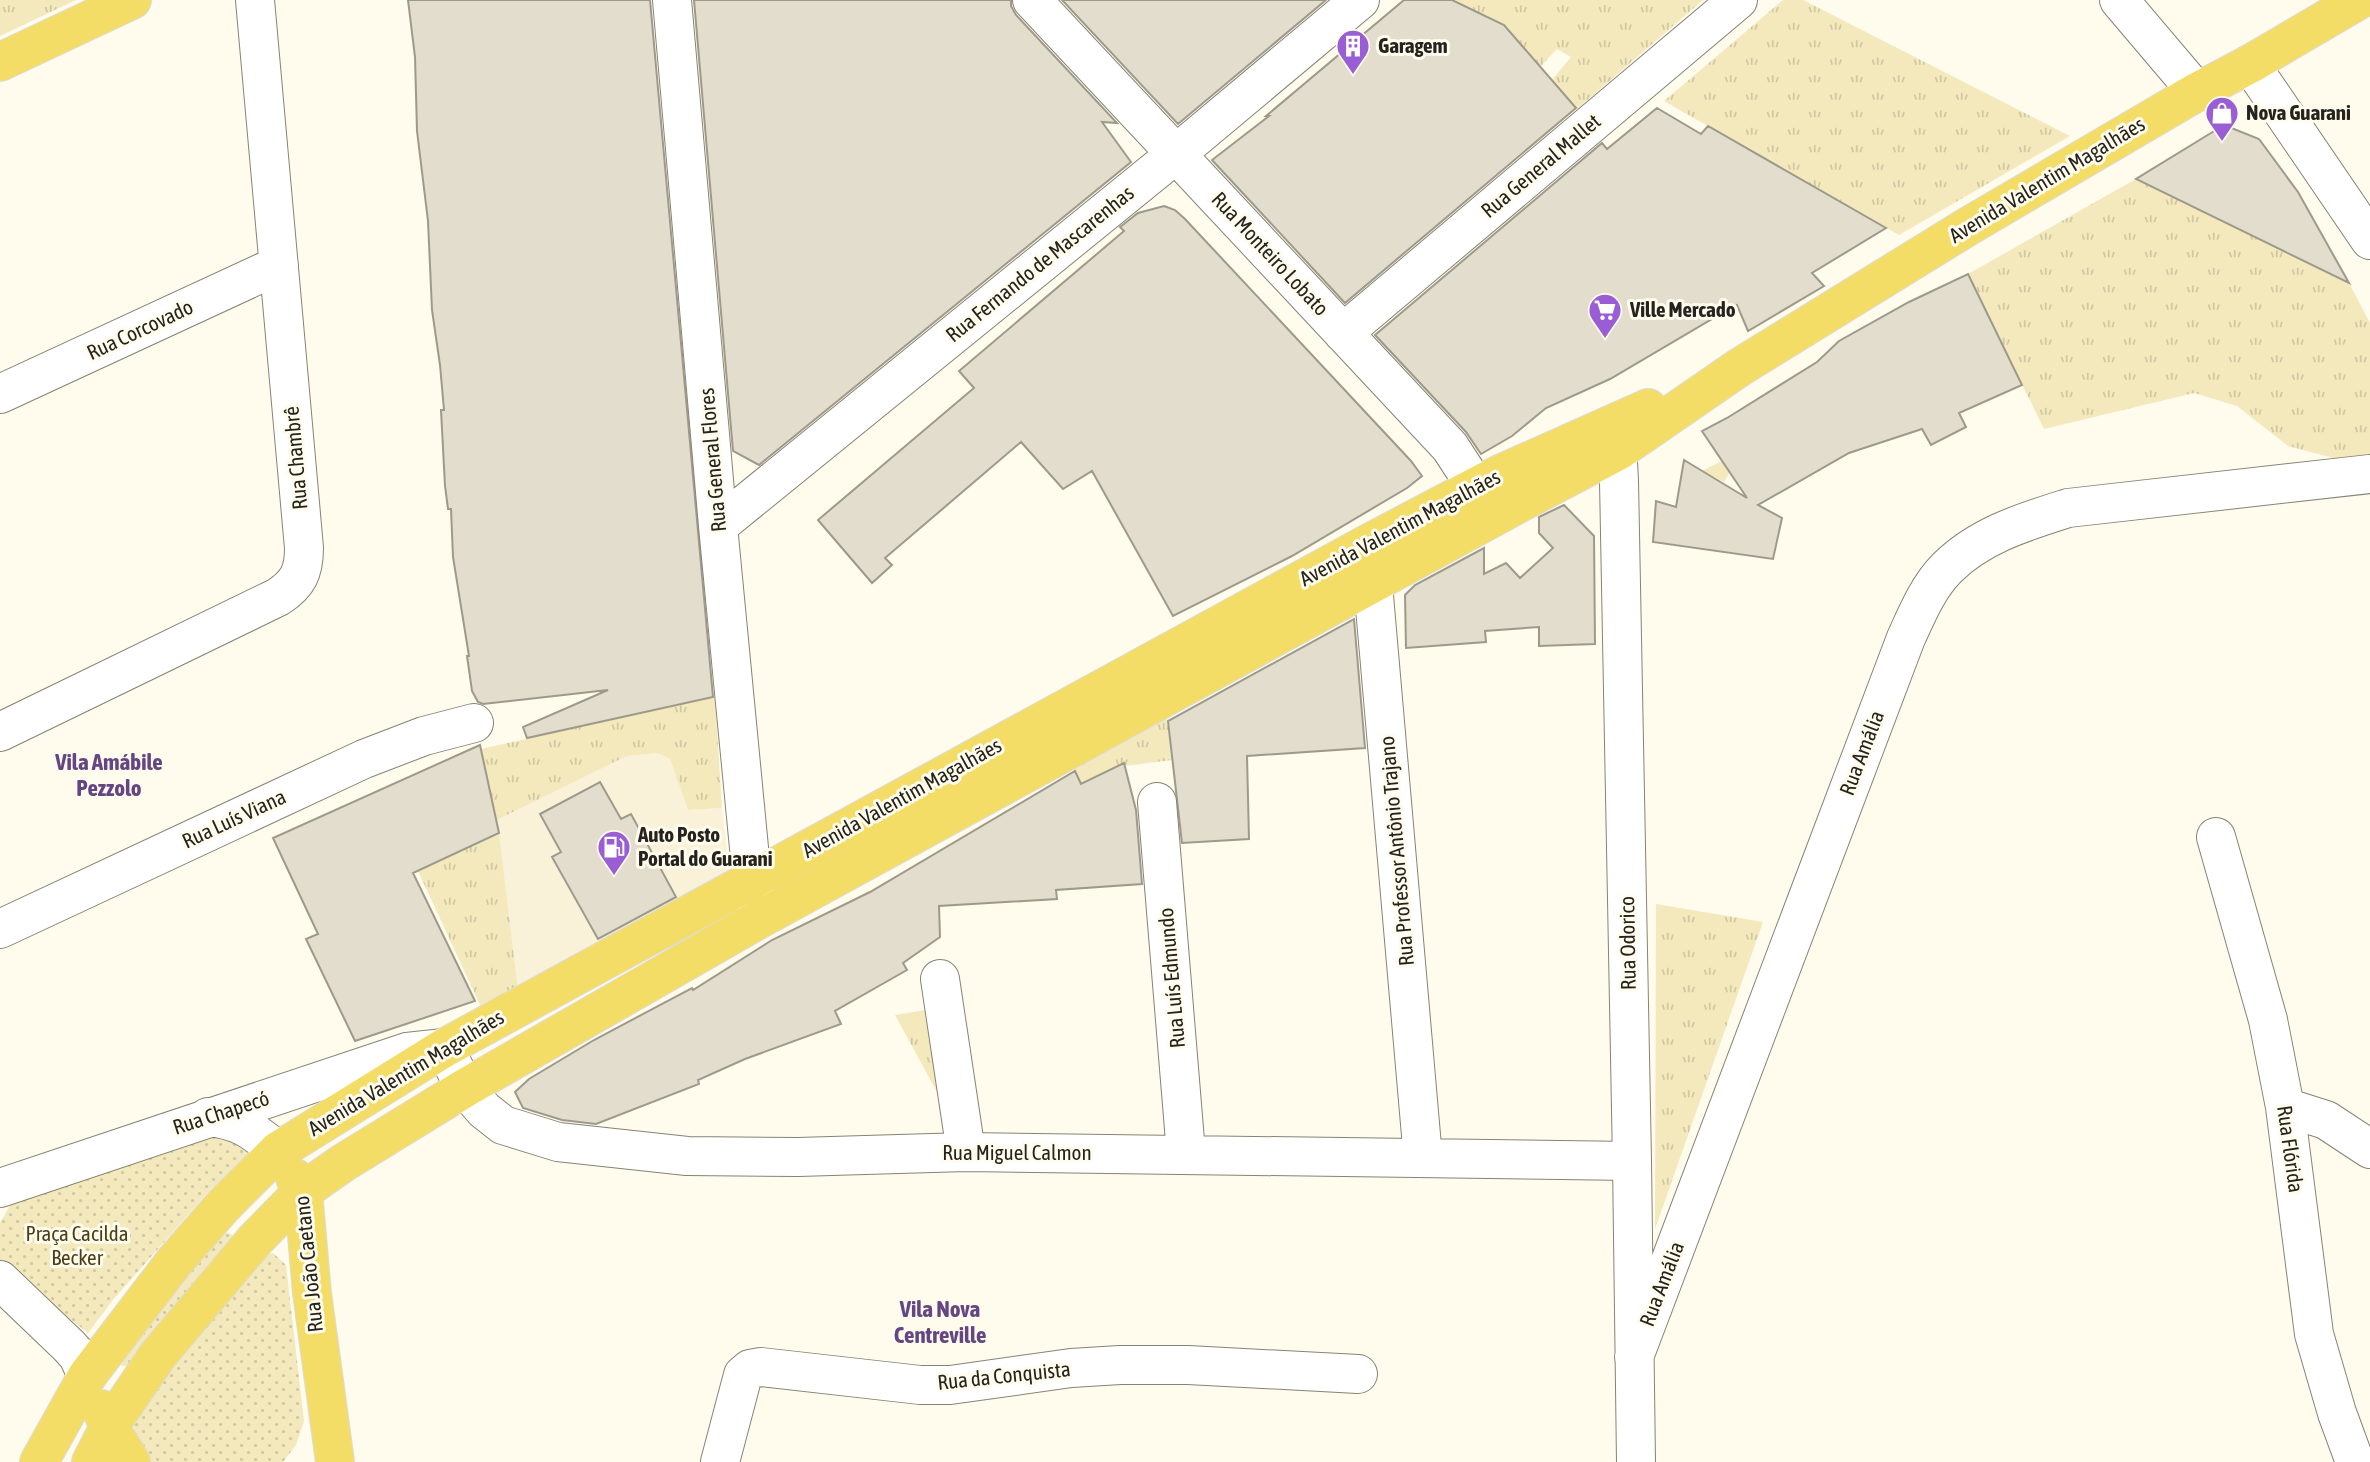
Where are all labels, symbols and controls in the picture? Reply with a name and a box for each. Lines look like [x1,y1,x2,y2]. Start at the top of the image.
building icon: Garagem [1334,27,1372,76]
place label: Garagem [1378,33,1448,57]
shop icon: Nova Guarani [2203,94,2241,143]
place label: Nova Guarani [2246,100,2351,124]
street label: Rua General Mallet [1476,108,1605,222]
street label: Avenida Valentim Magalhães [1944,111,2149,247]
street label: Rua Fernando de Mascarenhas [941,180,1138,346]
street label: Rua Monteiro Lobato [1207,187,1334,320]
supermarket icon: Ville Mercado [1586,291,1624,340]
street label: Rua Corcovado [83,294,196,364]
place label: Ville Mercado [1629,297,1736,321]
street label: Rua General Flores [694,387,730,533]
street label: Rua Chambrê [279,405,311,511]
street label: Avenida Valentim Magalhães [1295,464,1504,590]
street label: Rua Amália [1834,707,1888,798]
street label: Avenida Valentim Magalhães [798,732,1005,862]
street label: Rua Professor Antônio Trajano [1374,735,1418,967]
district label: Vila Amábile Pezzolo [54,749,163,801]
street label: Rua Luís Viana [178,784,289,853]
place label: Auto Posto Portal do Guarani [637,822,772,870]
fuel station icon: Auto Posto Portal do Guarani [595,828,633,877]
street label: Rua Odorico [1614,896,1640,990]
street label: Rua Luís Edmundo [1153,907,1189,1049]
street label: Avenida Valentim Magalhães [303,1004,508,1140]
street label: Rua Chapecó [170,1085,272,1139]
street label: Rua Flórida [2273,1104,2309,1194]
street label: Rua Miguel Calmon [942,1140,1092,1164]
street label: Rua João Caetano [289,1195,327,1333]
park label: Praça Cacilda Becker [25,1221,129,1269]
street label: Rua Amália [1634,1238,1688,1329]
district label: Vila Nova Centreville [894,1296,986,1348]
street label: Rua da Conquista [936,1356,1072,1394]

